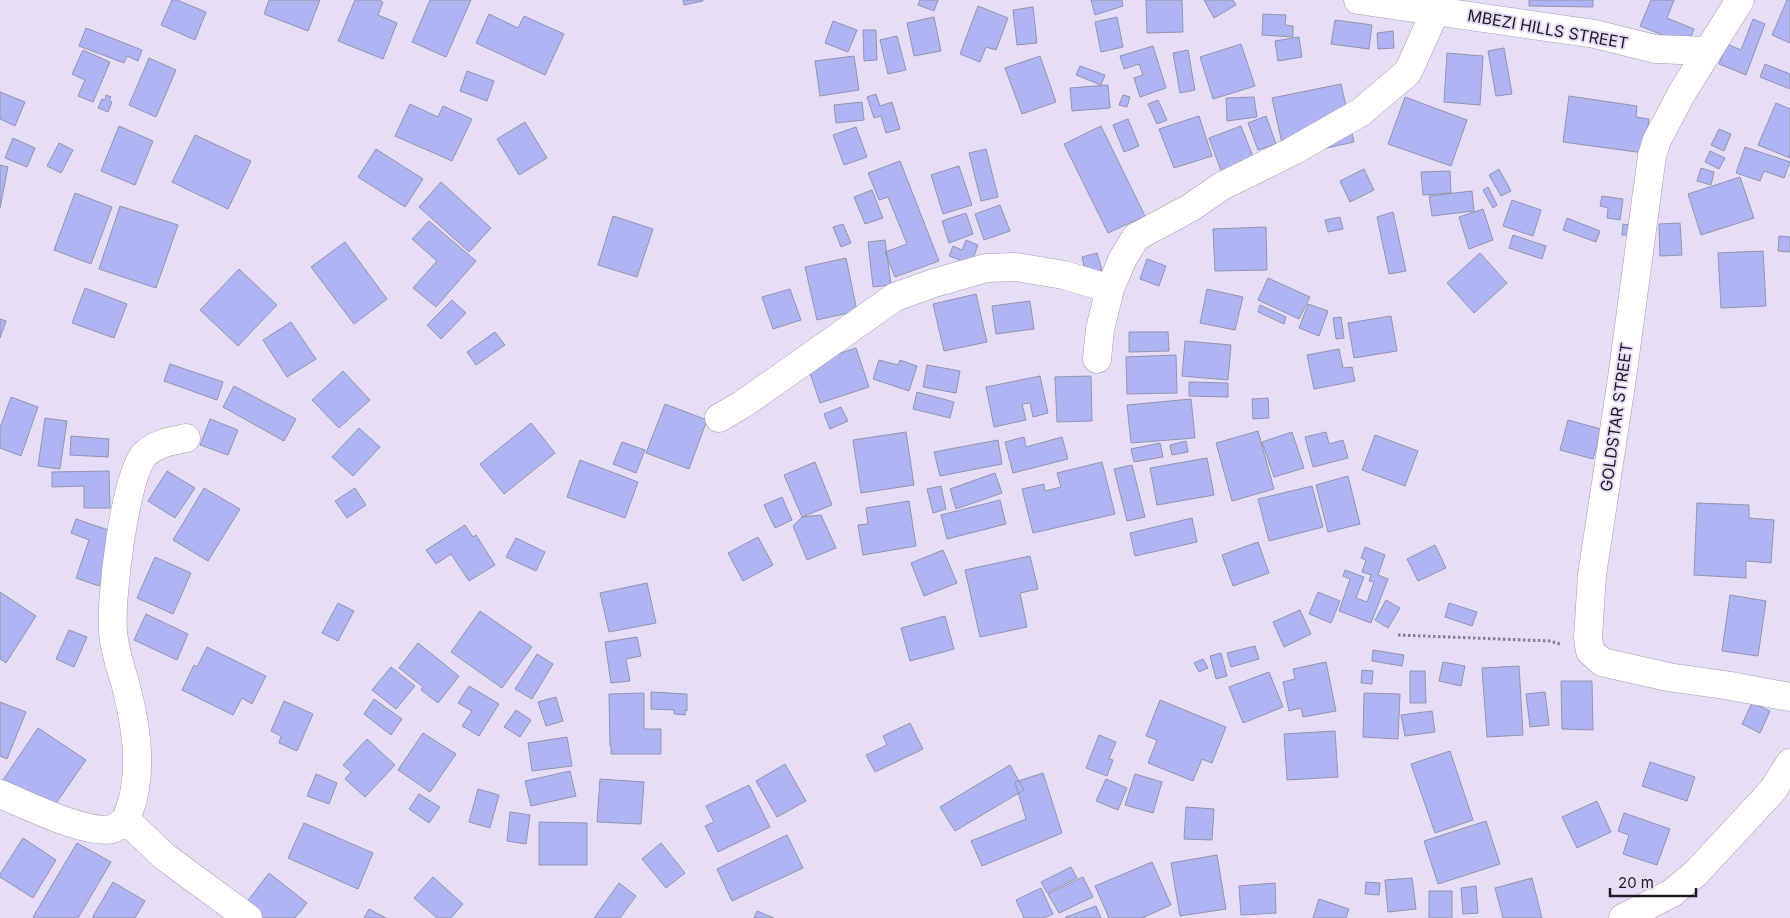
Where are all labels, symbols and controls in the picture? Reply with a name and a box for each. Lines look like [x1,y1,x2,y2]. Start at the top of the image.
street label: MBEZI HILLS STREET [1466,5,1630,53]
street label: GOLDSTAR STREET [1596,341,1636,493]
scale bar [1610,866,1696,898]
text: 20 m [1618,873,1654,892]

